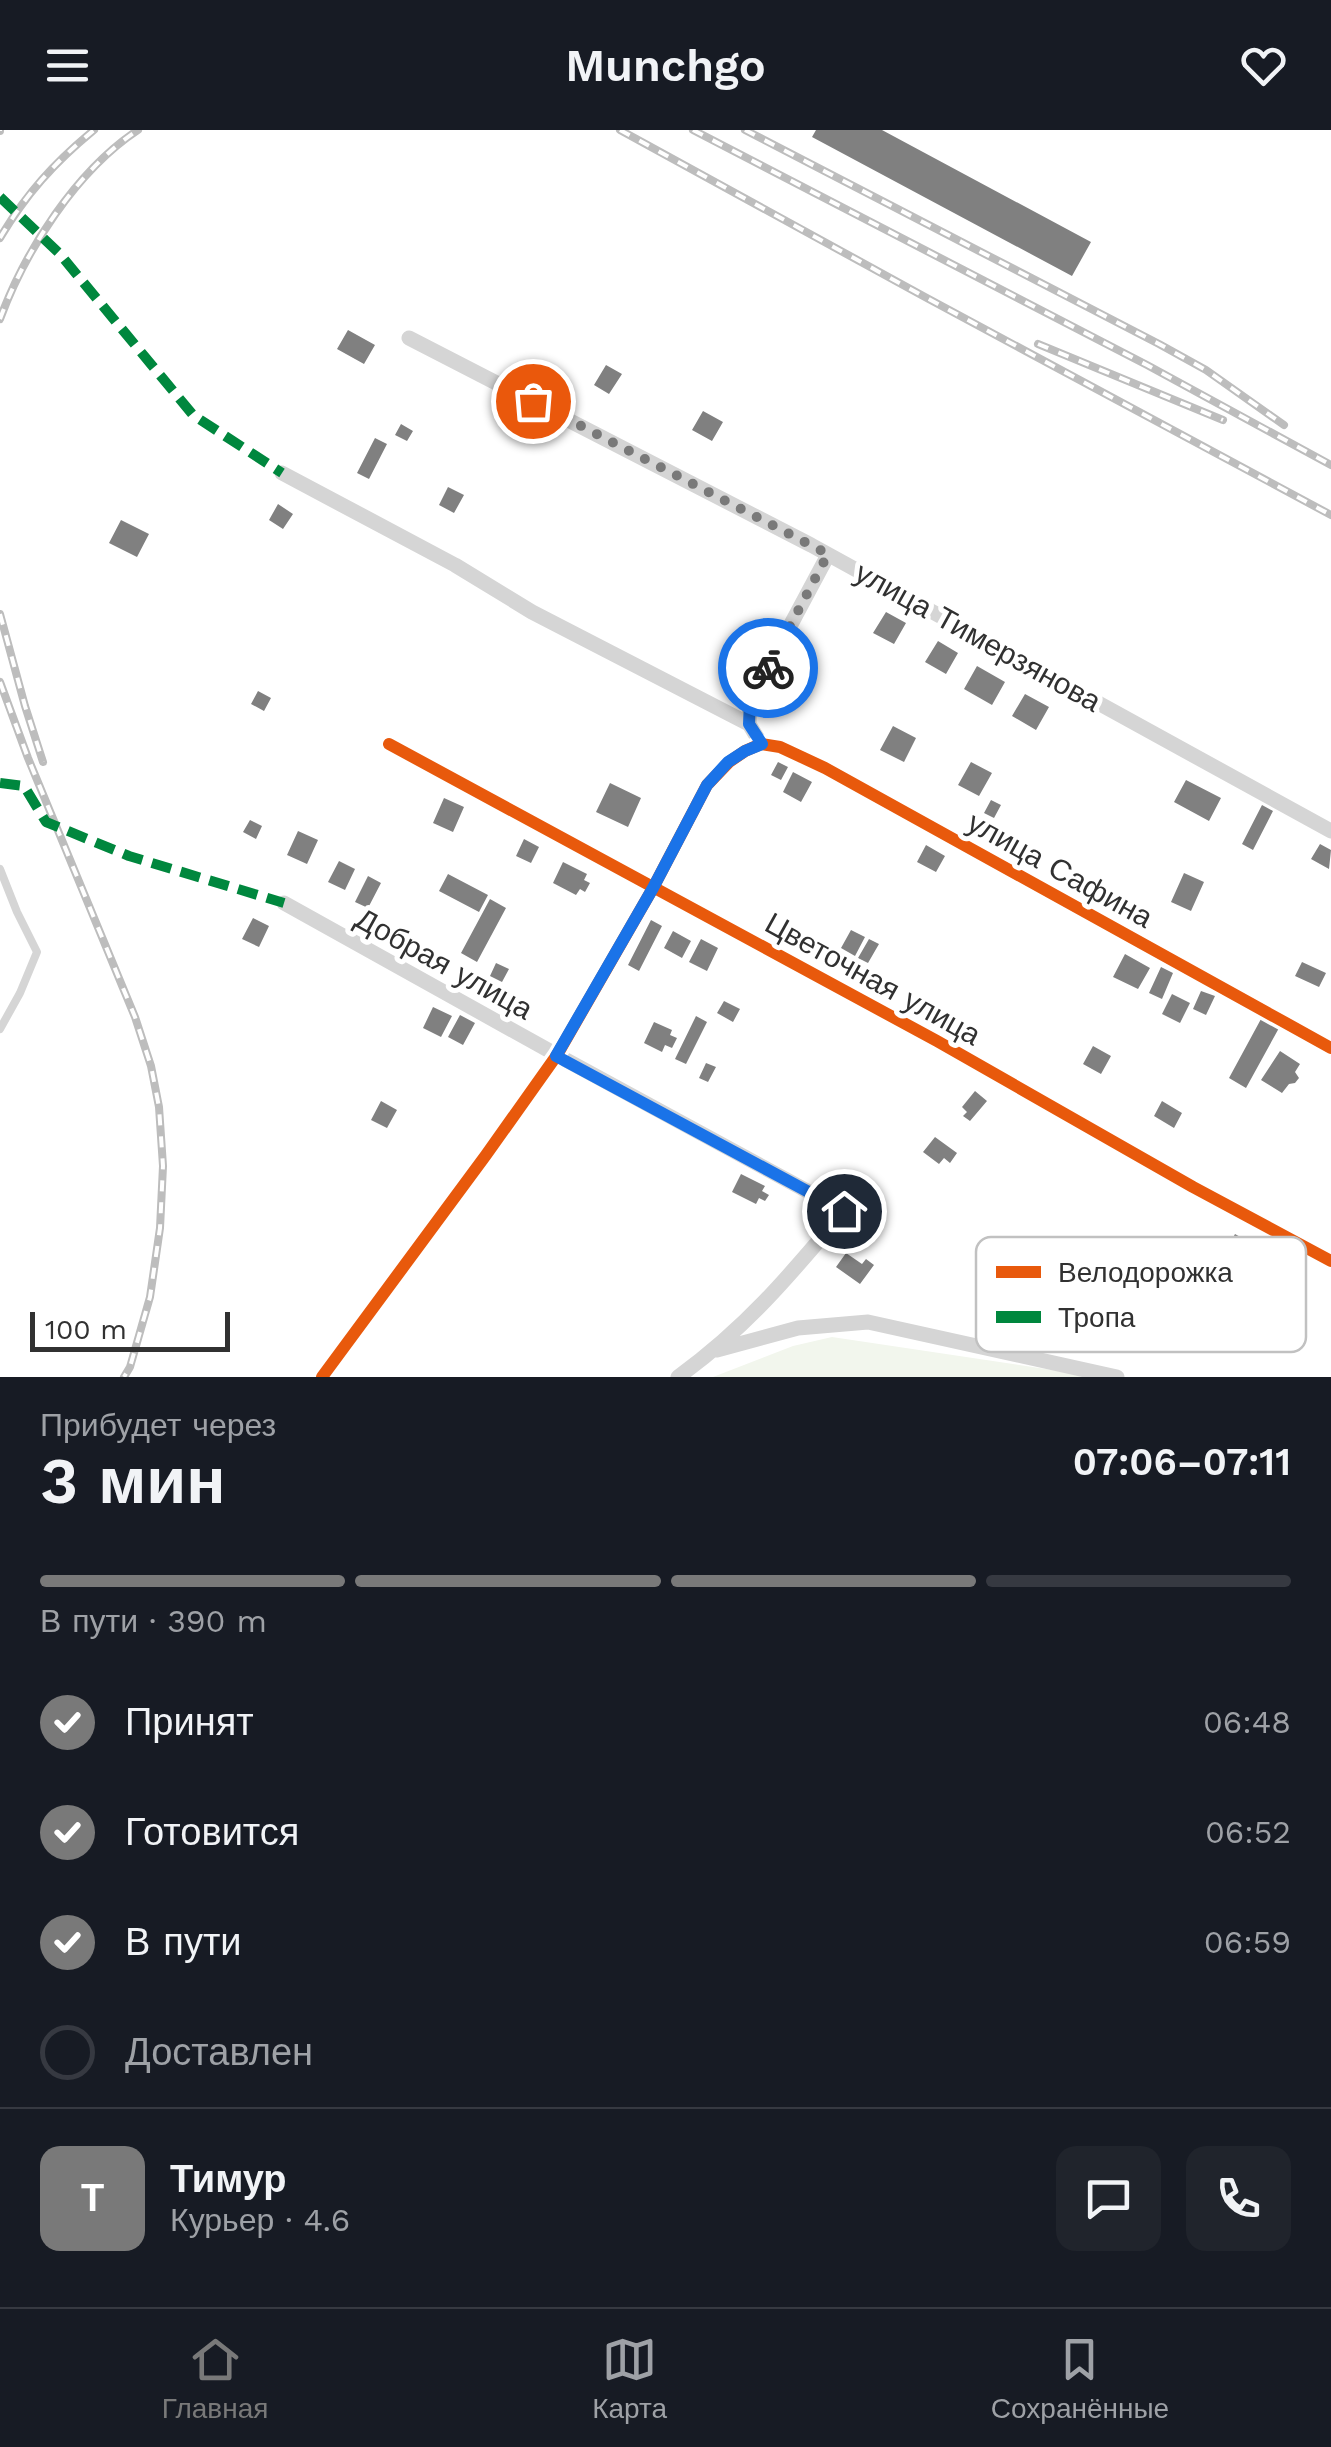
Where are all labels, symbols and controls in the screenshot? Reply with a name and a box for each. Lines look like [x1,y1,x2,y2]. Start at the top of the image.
icon: menu [40,38,95,93]
icon: heart [1236,38,1291,93]
text: Munchgo [565,39,766,92]
pin [491,359,576,444]
icon: bag [506,374,561,429]
street label: улица Тимерзянова [849,554,1108,719]
courier [718,618,818,718]
icon: bike [741,641,796,696]
street label: улица Сафина [962,804,1159,935]
street label: Добрая улица [350,901,539,1027]
street label: Цветочная улица [759,905,987,1052]
pin [802,1169,887,1254]
icon: home [817,1184,872,1239]
legend [976,1237,1306,1352]
text: Велодорожка [1058,1256,1233,1289]
text: Тропа [1058,1301,1136,1334]
scale bar [30,1307,230,1352]
text: 100 m [45,1313,127,1346]
text: Прибудет через [40,1406,276,1444]
text: 07:06–07:11 [1073,1440,1291,1484]
text: 3 мин [40,1443,225,1519]
text: В пути · 390 m [40,1602,267,1640]
icon: check [40,1695,95,1750]
text: Принят [125,1700,254,1744]
text: 06:48 [1203,1703,1291,1741]
icon: check [40,1805,95,1860]
text: Готовится [125,1810,299,1854]
text: 06:52 [1205,1813,1291,1851]
icon: check [40,1915,95,1970]
text: В пути [125,1920,242,1964]
text: 06:59 [1204,1923,1291,1961]
text: Доставлен [125,2030,313,2074]
button: chat [1056,2146,1161,2251]
button: phone [1186,2146,1291,2251]
text: Тимур [170,2157,287,2201]
text: Т [81,2176,104,2220]
text: Курьер · 4.6 [170,2201,350,2239]
tab: Главная [162,2332,268,2425]
tab: Карта [592,2332,667,2425]
tab: Сохранённые [991,2332,1169,2425]

